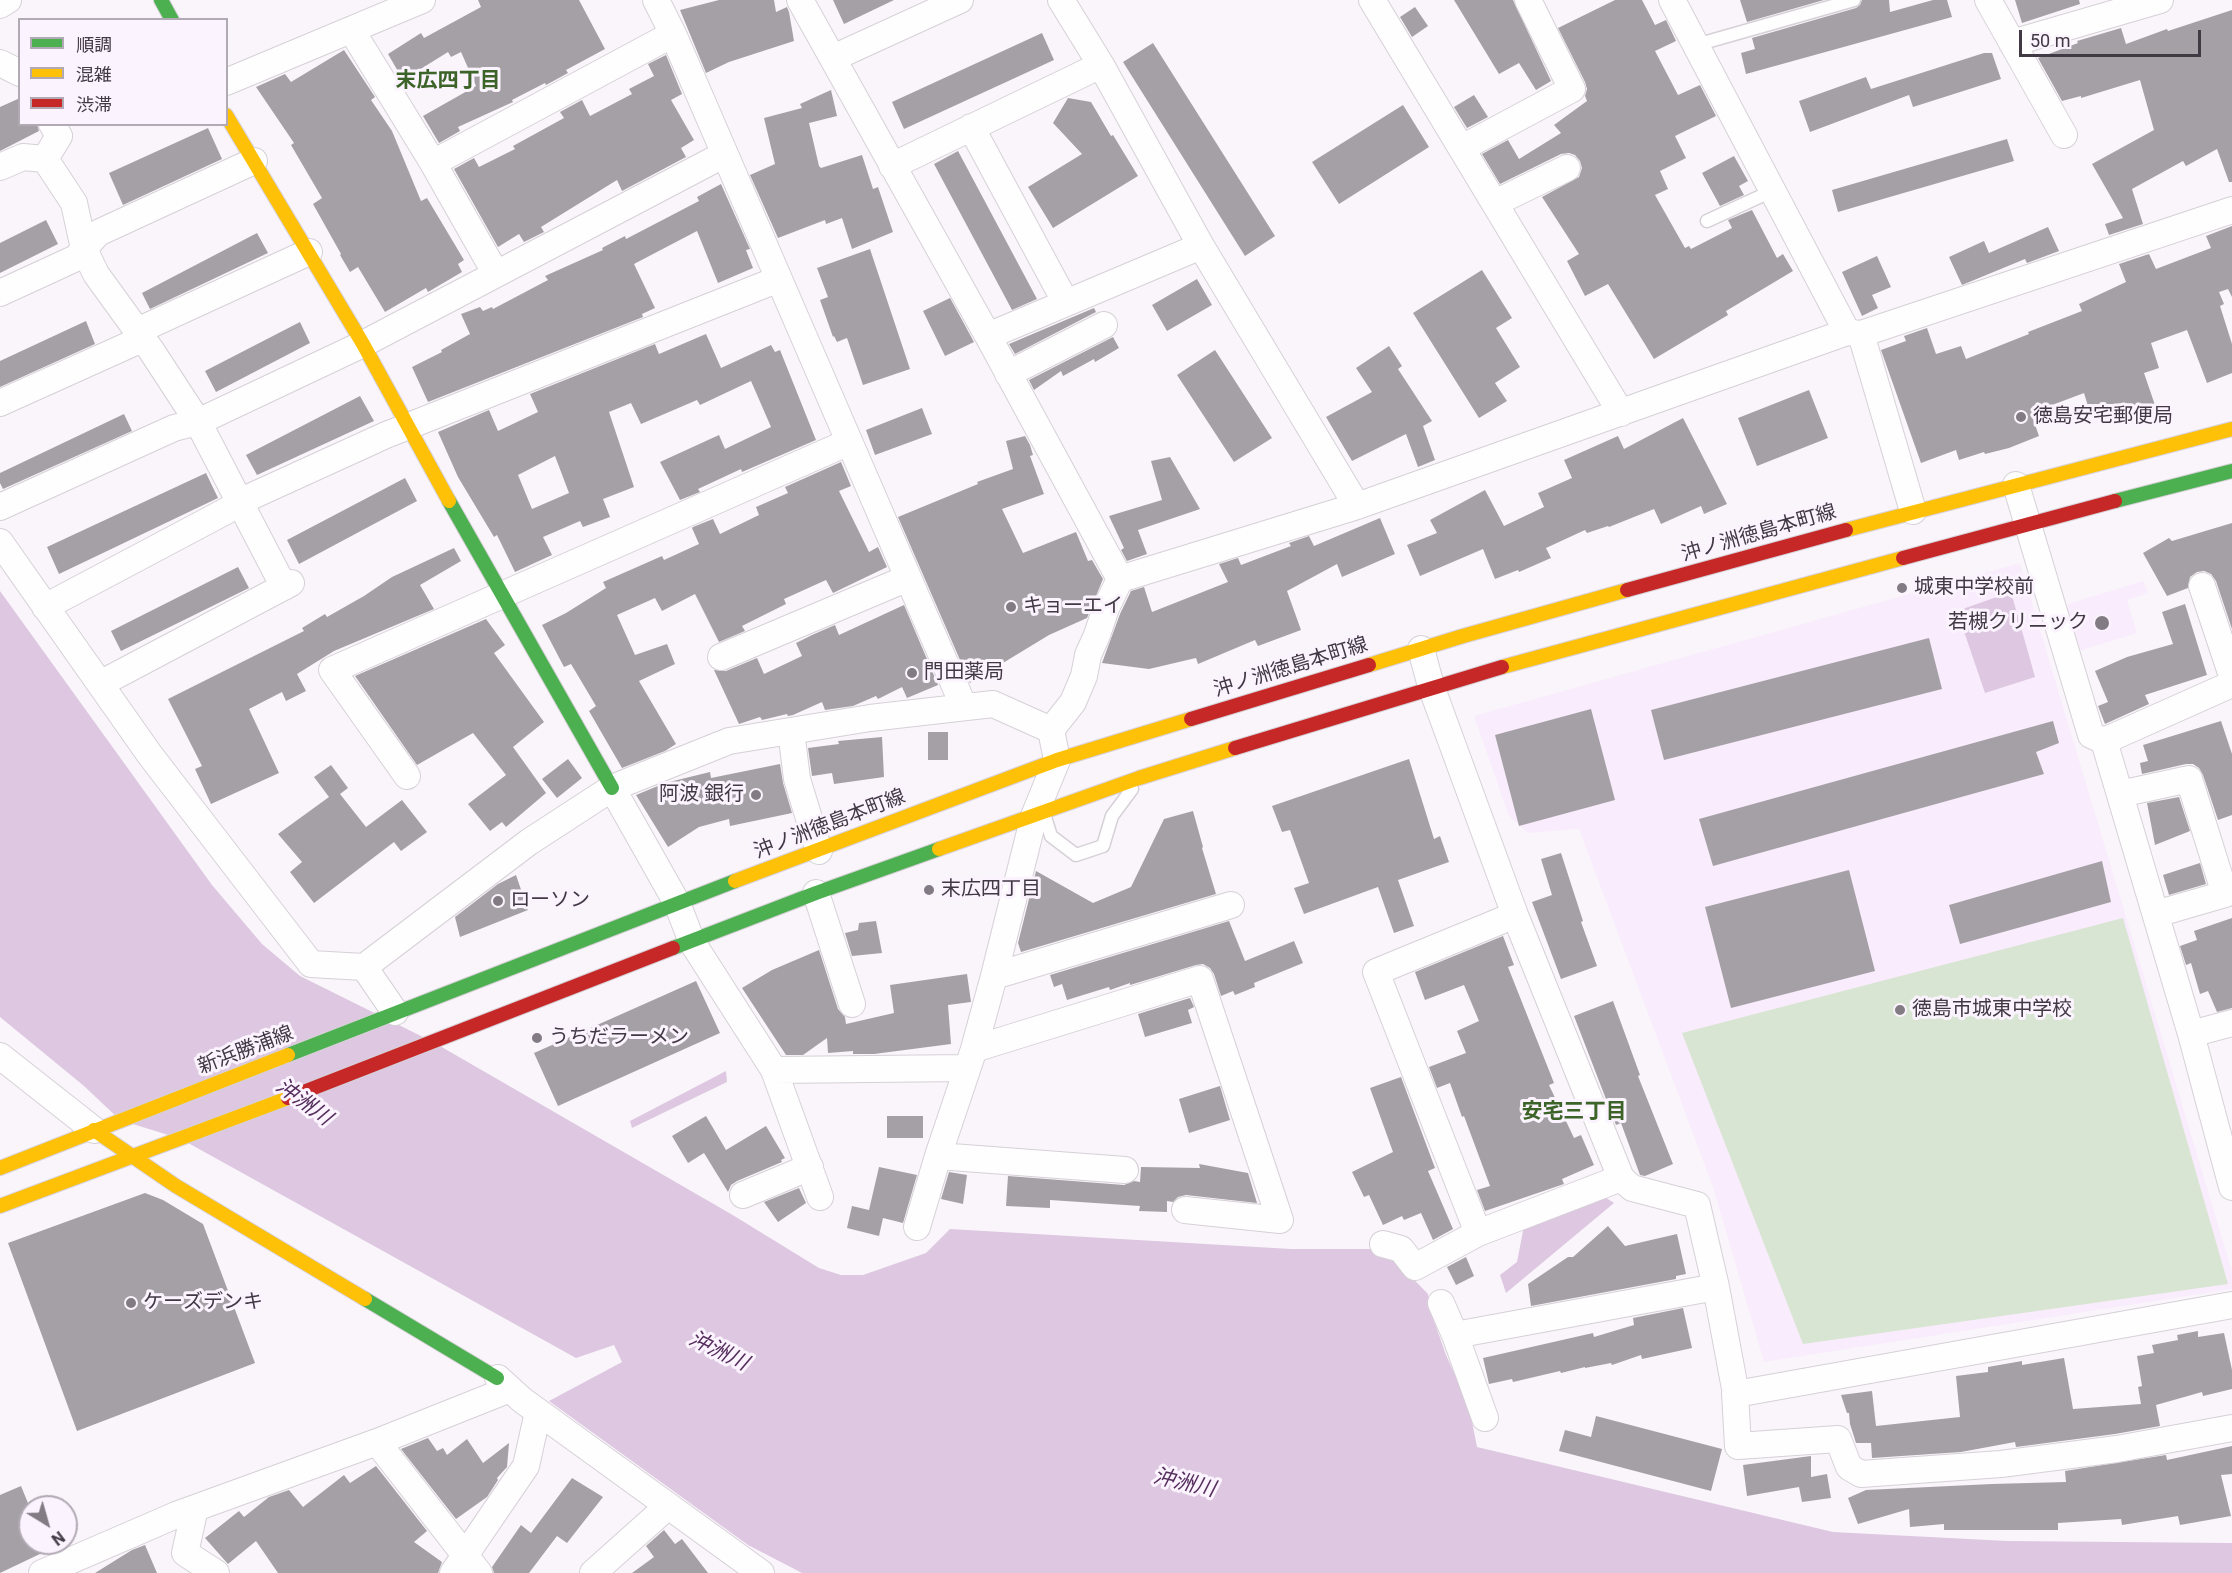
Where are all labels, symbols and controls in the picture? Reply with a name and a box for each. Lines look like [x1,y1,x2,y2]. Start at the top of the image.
legend [18,18,228,126]
scale bar [2022,18,2204,56]
text: 50 m [2030,30,2070,51]
text: 順調 [76,34,112,55]
text: 混雑 [76,64,112,85]
district label: 末広四丁目 [396,69,500,95]
text: 渋滞 [76,94,112,115]
place label: 徳島安宅郵便局 [2033,405,2173,429]
marker: 徳島安宅郵便局 [2014,410,2028,424]
street label: 沖ノ洲徳島本町線 [1679,500,1839,568]
place label: 城東中学校前 [1914,576,2034,600]
marker: 城東中学校前 [1895,581,1909,595]
place label: キョーエイ [1023,595,1123,619]
marker: キョーエイ [1004,600,1018,614]
place label: 若槻クリニック [1948,611,2088,635]
marker: 若槻クリニック [2093,614,2111,632]
street label: 沖ノ洲徳島本町線 [1211,633,1371,703]
place label: 門田薬局 [924,661,1004,685]
marker: 門田薬局 [905,666,919,680]
place label: 阿波 銀行 [659,783,744,807]
street label: 沖ノ洲徳島本町線 [751,785,909,865]
marker: 阿波 銀行 [749,788,763,802]
place label: 末広四丁目 [941,878,1041,902]
marker: 末広四丁目 [922,883,936,897]
place label: ローソン [510,889,590,913]
marker: ローソン [491,894,505,908]
place label: 徳島市城東中学校 [1912,998,2072,1022]
marker: 徳島市城東中学校 [1893,1003,1907,1017]
street label: 新浜勝浦線 [195,1022,297,1080]
place label: うちだラーメン [549,1026,689,1050]
marker: うちだラーメン [530,1031,544,1045]
water label: 沖洲川 [270,1074,336,1132]
district label: 安宅三丁目 [1522,1100,1626,1126]
place label: ケーズデンキ [143,1291,263,1315]
marker: ケーズデンキ [124,1296,138,1310]
water label: 沖洲川 [684,1327,752,1377]
water label: 沖洲川 [1150,1465,1218,1503]
north arrow [18,1495,78,1555]
text: N [48,1527,68,1549]

